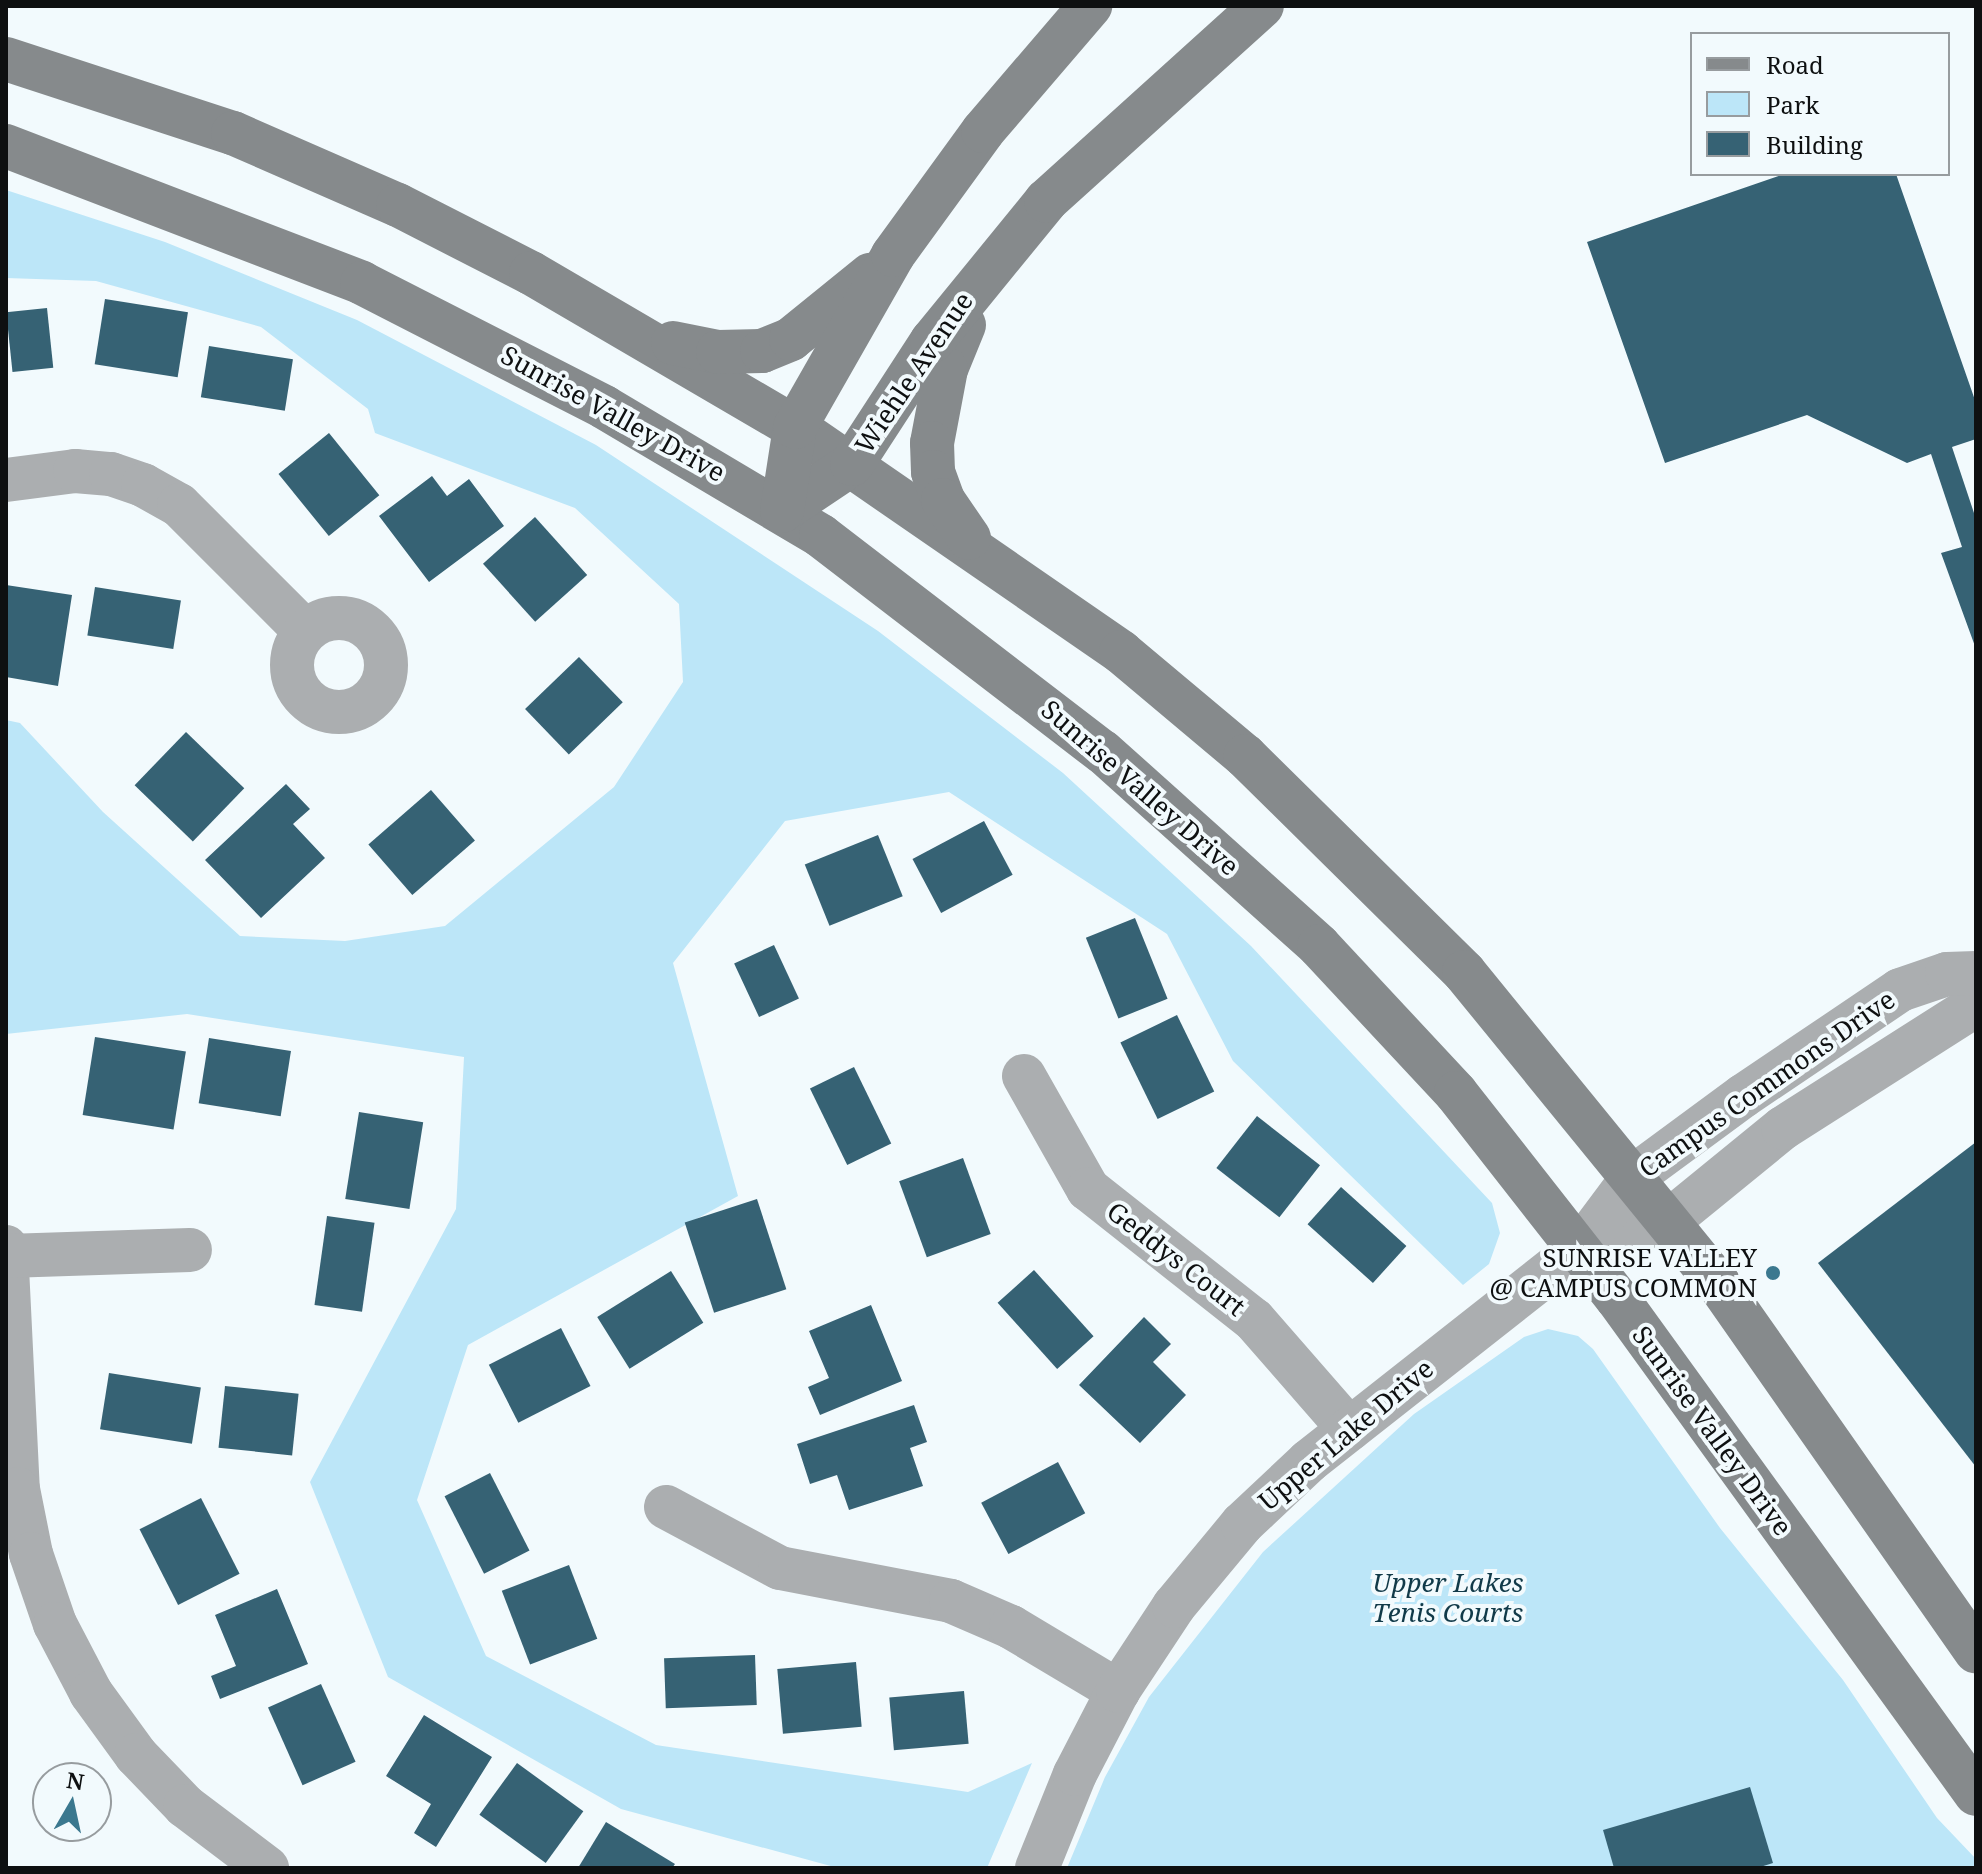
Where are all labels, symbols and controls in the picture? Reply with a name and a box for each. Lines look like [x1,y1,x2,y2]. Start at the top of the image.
legend [1690,32,1950,176]
text: Road [1766,48,1824,81]
text: Park [1766,88,1819,121]
text: Building [1766,128,1863,161]
street label: Wiehle Avenue [849,287,979,459]
street label: Sunrise Valley Drive [496,340,730,488]
street label: Sunrise Valley Drive [1035,694,1245,882]
street label: Campus Commons Drive [1633,984,1901,1184]
street label: Geddys Court [1101,1195,1251,1323]
place label: SUNRISE VALLEY @ CAMPUS COMMON [1489,1242,1757,1304]
marker: SUNRISE VALLEY @ CAMPUS COMMON [1764,1264,1782,1282]
street label: Sunrise Valley Drive [1626,1320,1798,1542]
street label: Upper Lake Drive [1252,1353,1440,1517]
park label: Upper Lakes Tenis Courts [1372,1567,1524,1628]
north arrow [32,1762,112,1842]
text: N [65,1764,86,1796]

